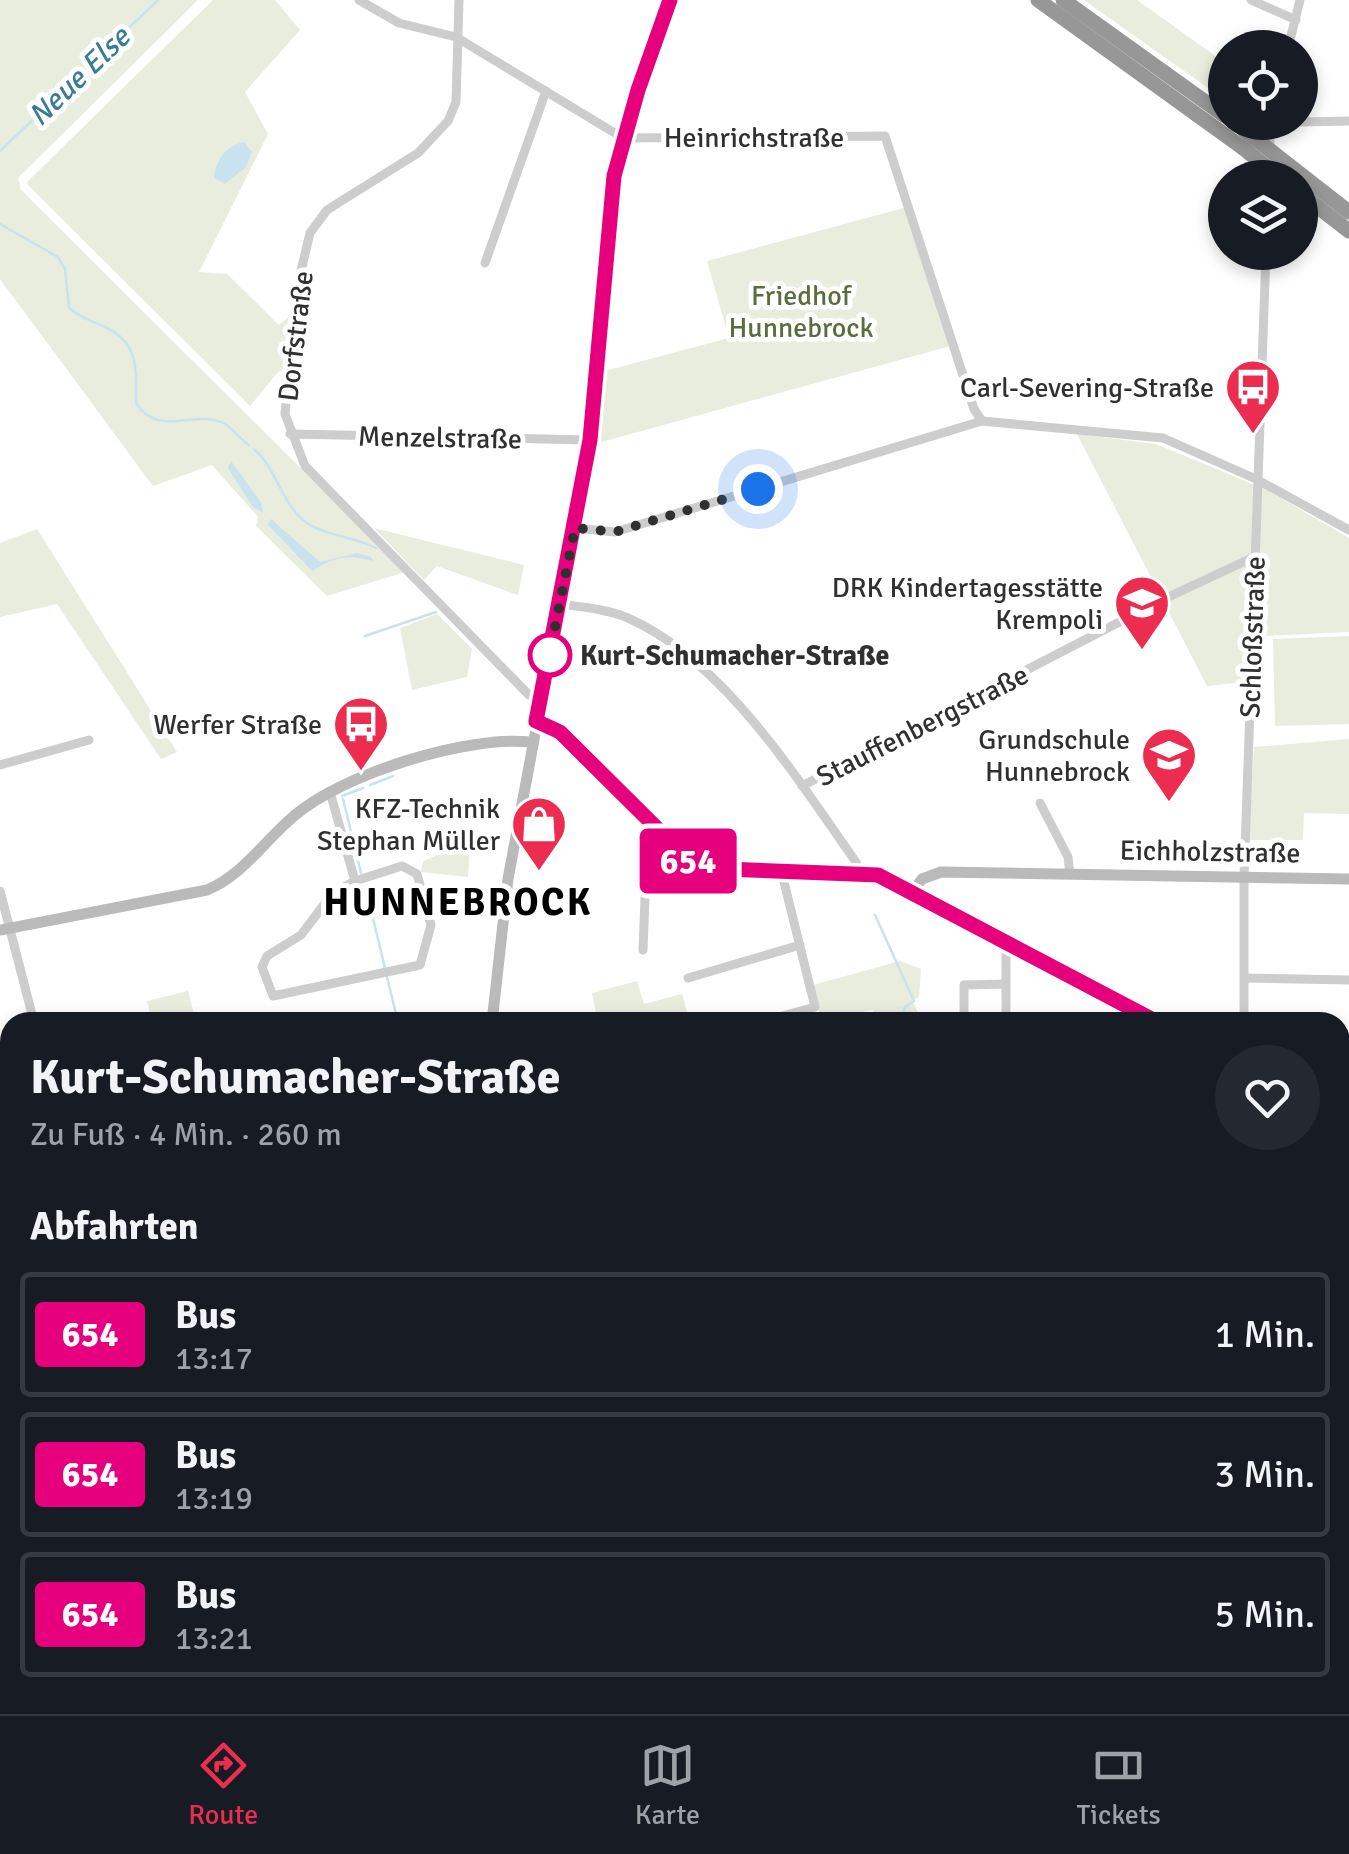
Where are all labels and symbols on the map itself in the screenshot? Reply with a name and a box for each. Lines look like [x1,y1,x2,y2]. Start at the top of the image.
water label: Neue Else [21,17,139,134]
street label: Heinrichstraße [664,121,844,155]
street label: Dorfstraße [271,269,321,403]
park label: Friedhof Hunnebrock [728,279,874,345]
bus stop icon: Carl-Severing-Straße [1223,357,1283,436]
place label: Carl-Severing-Straße [960,371,1214,405]
street label: Menzelstraße [358,420,522,456]
your location [733,464,783,514]
street label: Schloßstraße [1233,556,1273,718]
place label: DRK Kindertagesstätte Krempoli [832,571,1103,637]
school or university icon: DRK Kindertagesstätte Krempoli [1112,573,1172,652]
marker: Kurt-Schumacher-Straße [529,634,571,676]
place label: Kurt-Schumacher-Straße [580,639,889,673]
street label: Stauffenbergstraße [811,658,1034,794]
bus stop icon: Werfer Straße [331,694,391,773]
place label: Werfer Straße [153,708,322,742]
place label: Grundschule Hunnebrock [978,723,1130,789]
school or university icon: Grundschule Hunnebrock [1139,725,1199,804]
place label: KFZ-Technik Stephan Müller [317,792,501,858]
shop icon: KFZ-Technik Stephan Müller [509,794,569,873]
line badge: 654 [630,828,746,894]
street label: Eichholzstraße [1119,833,1301,871]
district label: HUNNEBROCK [323,879,593,926]

